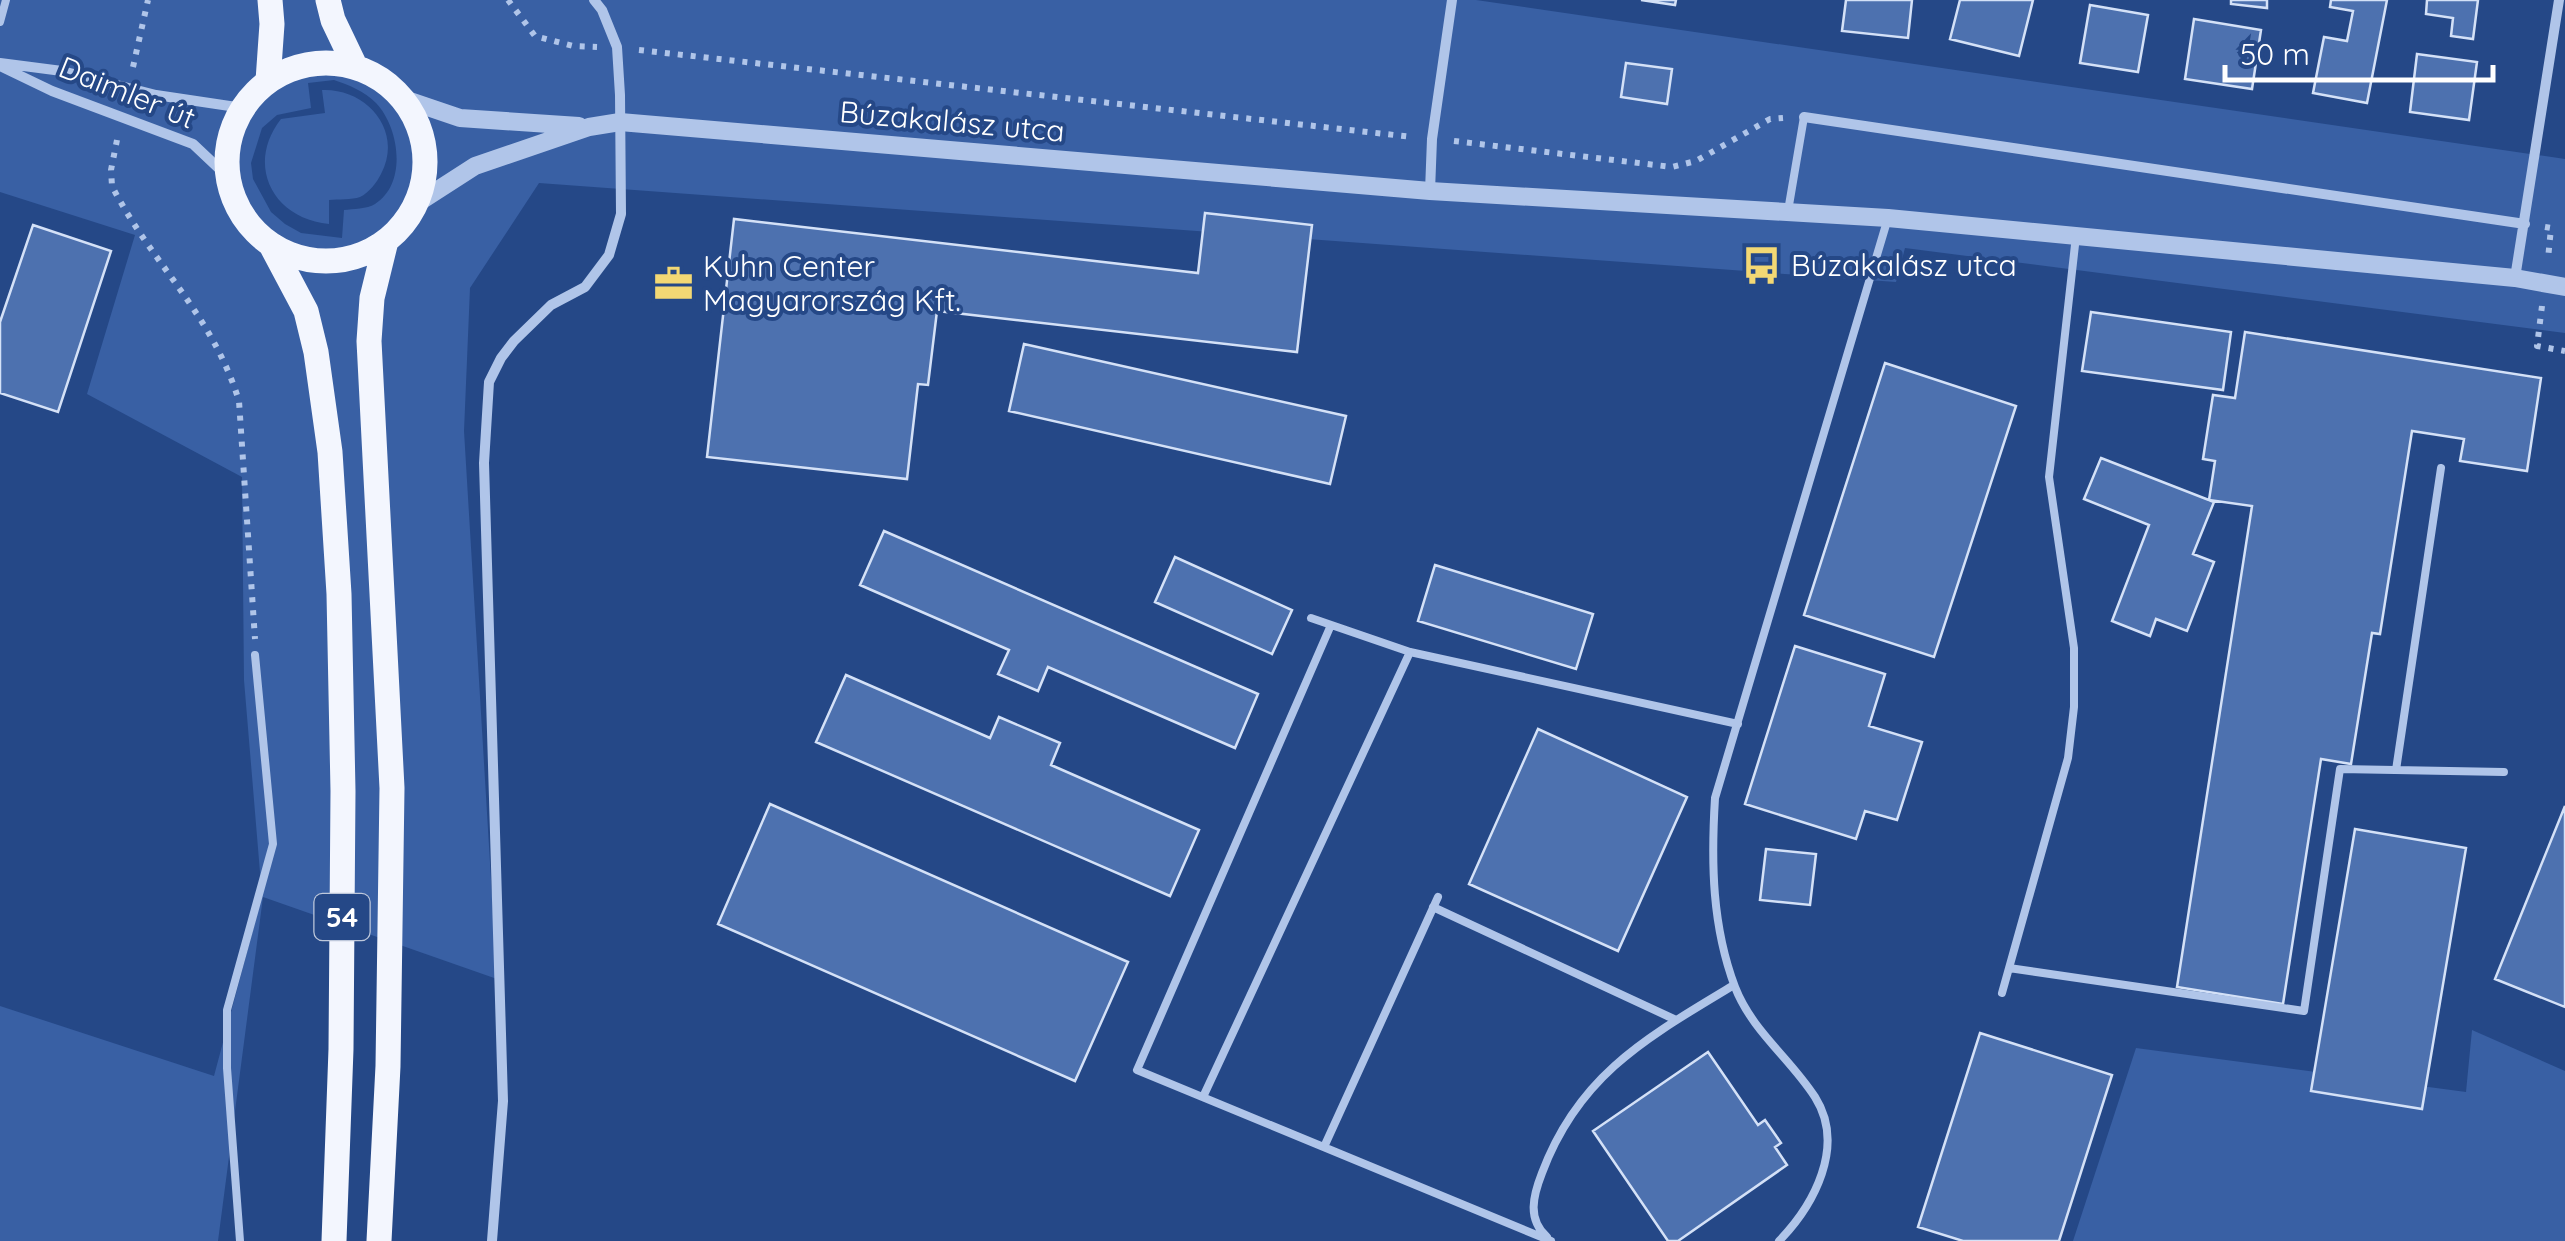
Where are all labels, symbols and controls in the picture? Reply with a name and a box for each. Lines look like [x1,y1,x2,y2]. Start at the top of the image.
scale bar [2225,20,2492,82]
text: 50 m [2240,35,2310,73]
street label: Daimler út [53,47,201,137]
street label: Búzakalász utca [838,92,1066,150]
bus stop icon: Búzakalász utca [1740,245,1782,287]
place label: Búzakalász utca [1791,246,2017,284]
place label: Kuhn Center Magyarország Kft. [703,247,961,319]
office icon: Kuhn Center Magyarország Kft. [652,263,694,305]
road number: 54 [314,894,370,940]

